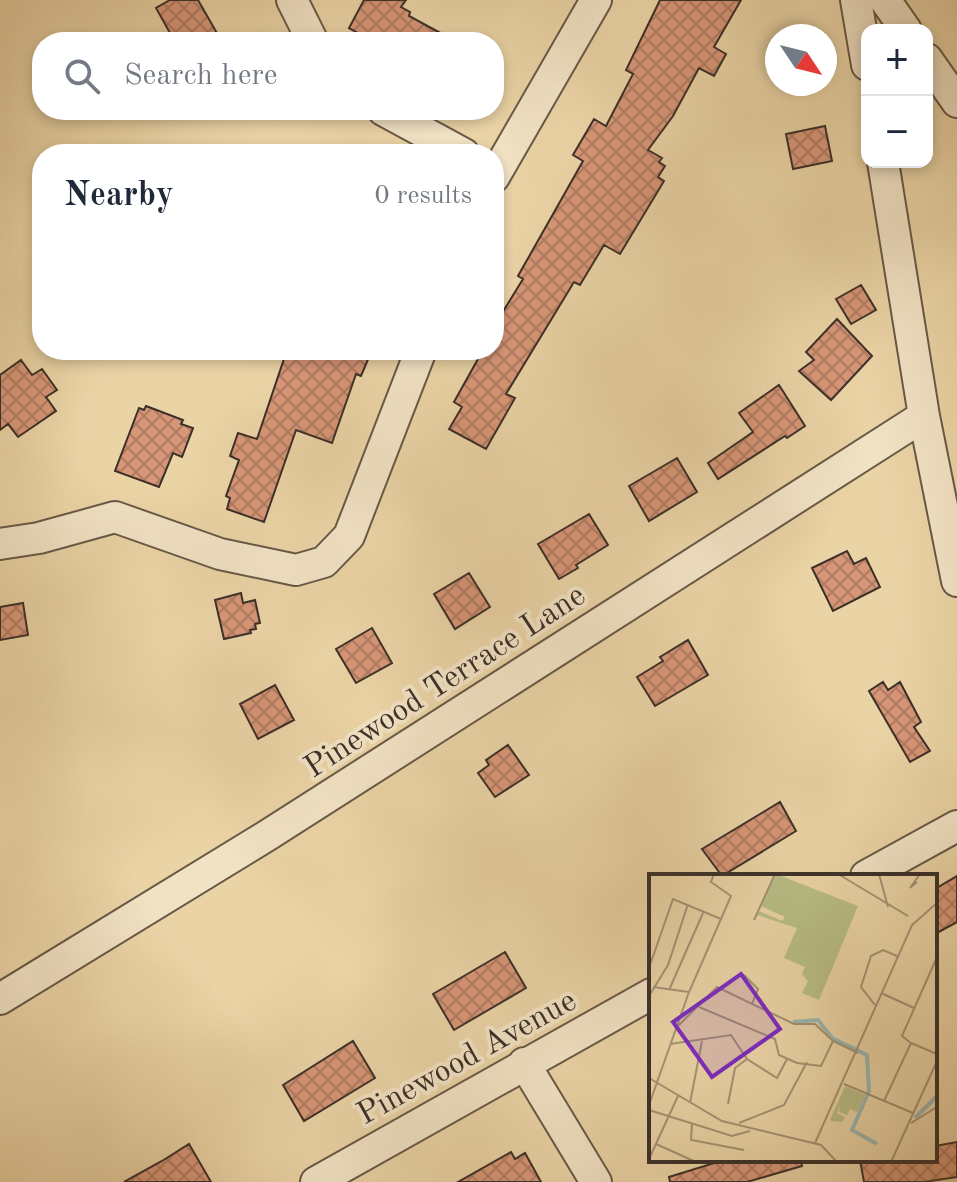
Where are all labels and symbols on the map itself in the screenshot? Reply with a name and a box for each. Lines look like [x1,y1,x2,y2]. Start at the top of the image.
north arrow [765,24,837,96]
street label: Pinewood Terrace Lane [300,580,592,785]
inset map [649,874,937,1162]
street label: Pinewood Avenue [353,985,582,1132]

